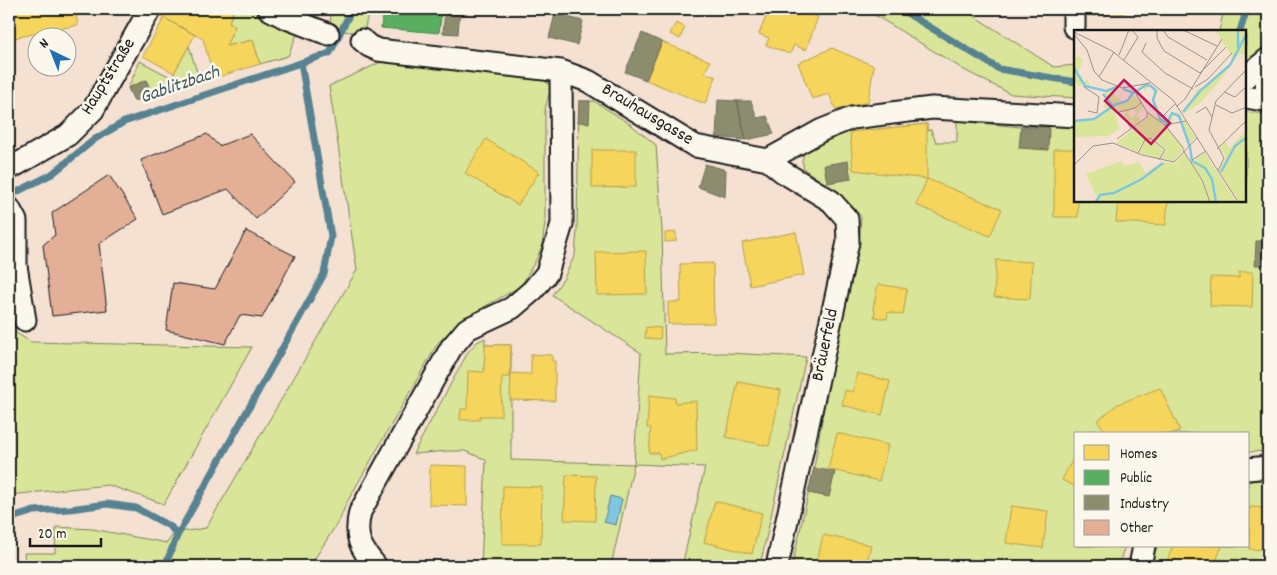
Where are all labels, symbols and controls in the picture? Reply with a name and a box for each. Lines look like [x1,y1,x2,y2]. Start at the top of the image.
north arrow [28,28,78,78]
inset map [1074,30,1247,202]
text: N [35,34,54,54]
street label: Hauptstraße [76,34,142,120]
water label: Gablitzbach [137,59,225,112]
street label: Brauhausgasse [596,78,698,152]
street label: Bräuerfeld [806,306,846,384]
legend [1074,432,1250,548]
text: Homes [1120,444,1158,466]
text: Public [1120,468,1152,490]
text: Industry [1120,494,1169,516]
scale bar [30,515,101,547]
text: Other [1120,518,1154,540]
text: 20 m [38,524,66,546]

